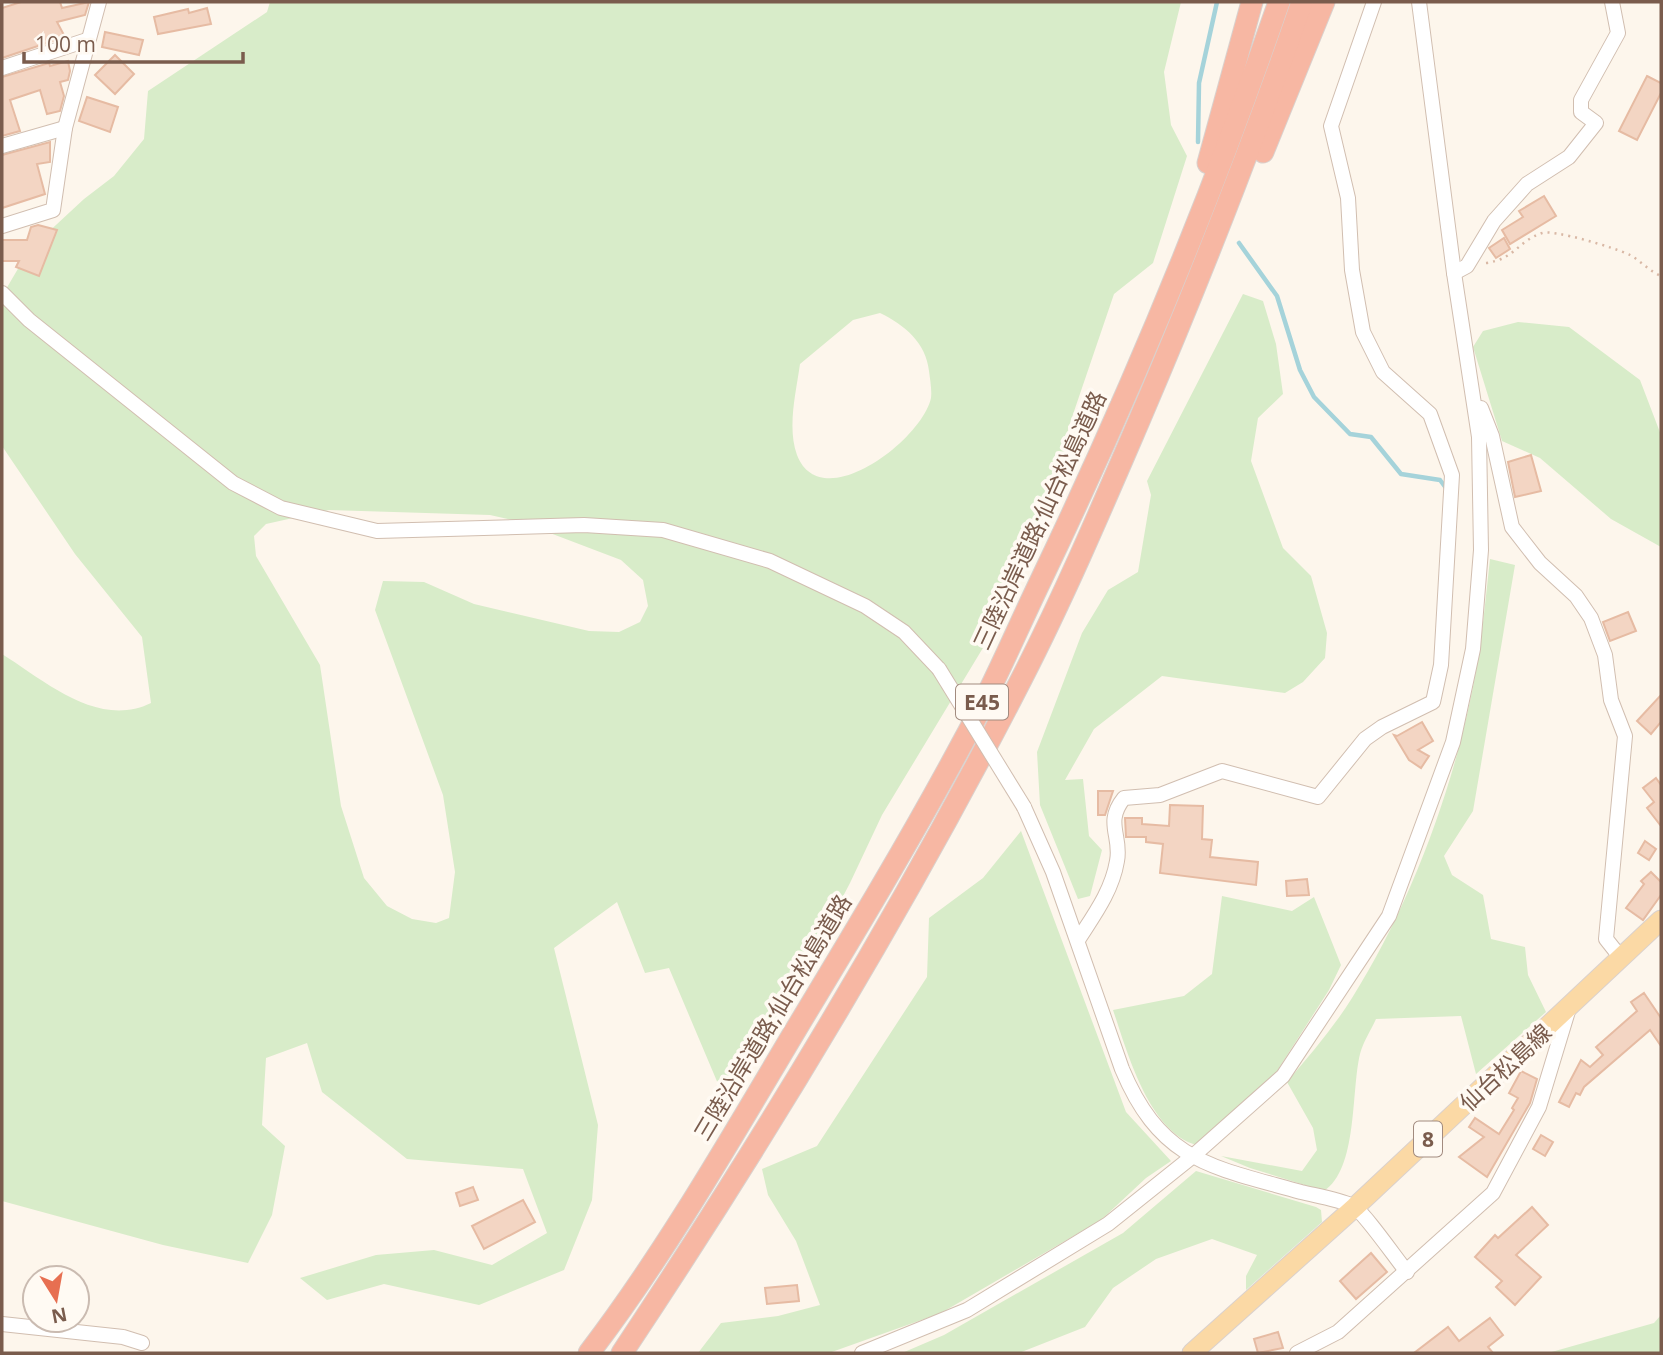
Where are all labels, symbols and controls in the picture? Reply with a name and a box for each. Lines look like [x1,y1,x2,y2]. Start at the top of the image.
scale bar [24,21,243,65]
text: 100 m [35,30,96,58]
street label: 三陸沿岸道路;仙台松島道路 [965,385,1113,655]
road number: E45 [956,684,1008,720]
street label: 三陸沿岸道路;仙台松島道路 [686,888,858,1146]
street label: 仙台松島線 [1452,1016,1558,1118]
road number: 8 [1414,1122,1442,1156]
north arrow [21,1264,91,1334]
text: N [49,1301,69,1330]

